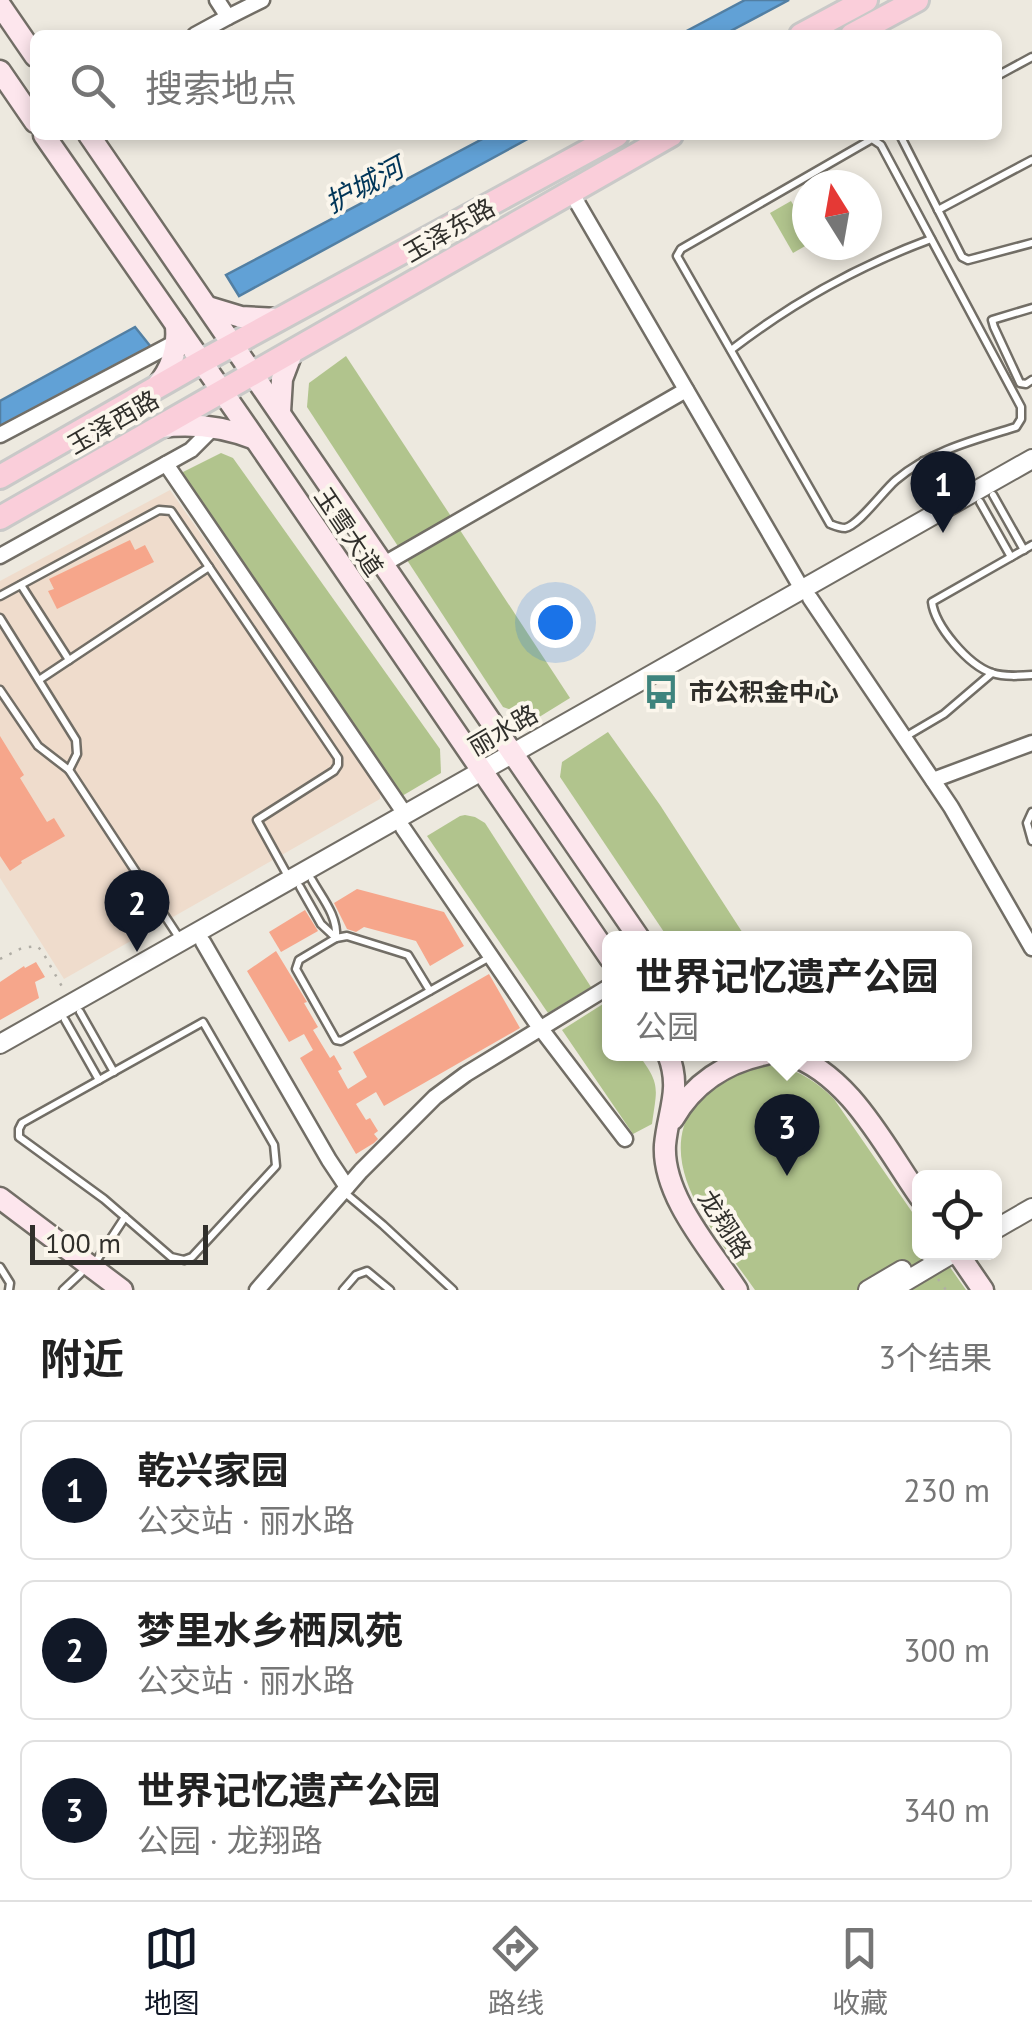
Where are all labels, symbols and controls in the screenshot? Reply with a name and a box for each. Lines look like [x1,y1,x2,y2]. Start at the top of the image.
search box [30,30,1002,140]
icon: search [65,58,120,113]
text: 搜索地点 [145,63,297,112]
water label: 护城河 [318,146,414,221]
north arrow [792,170,882,260]
street label: 玉泽东路 [398,191,500,269]
street label: 玉泽西路 [62,383,164,461]
pin: 1 [910,450,976,533]
street label: 玉雪大道 [308,482,390,582]
your location [530,597,581,648]
bus stop icon: 市公积金中心 [642,673,680,711]
place label: 市公积金中心 [689,676,839,708]
street label: 丽水路 [463,697,543,763]
pin: 2 [104,870,170,952]
popup [602,931,972,1061]
text: 世界记忆遗产公园 [635,951,939,1000]
text: 公园 [635,1005,699,1047]
pin: 3 [754,1094,820,1176]
map controls [912,1170,1002,1260]
button: locate [912,1170,1002,1260]
street label: 龙翔路 [691,1184,759,1264]
scale bar [30,1220,208,1264]
text: 100 m [45,1224,121,1261]
text: 附近 [40,1331,124,1386]
text: 3个结果 [879,1336,992,1378]
text: 乾兴家园 [137,1445,289,1494]
text: 1 [65,1469,84,1511]
text: 230 m [903,1469,990,1511]
text: 公交站 · 丽水路 [137,1499,355,1541]
text: 梦里水乡栖凤苑 [137,1605,403,1654]
text: 2 [65,1629,84,1671]
text: 300 m [903,1629,990,1671]
text: 公交站 · 丽水路 [137,1659,355,1701]
text: 世界记忆遗产公园 [137,1765,441,1814]
text: 3 [65,1789,84,1831]
text: 340 m [903,1789,990,1831]
text: 公园 · 龙翔路 [137,1819,323,1861]
tab: 地图 [144,1921,200,2021]
tab: 路线 [488,1921,544,2021]
tab: 收藏 [832,1921,888,2021]

